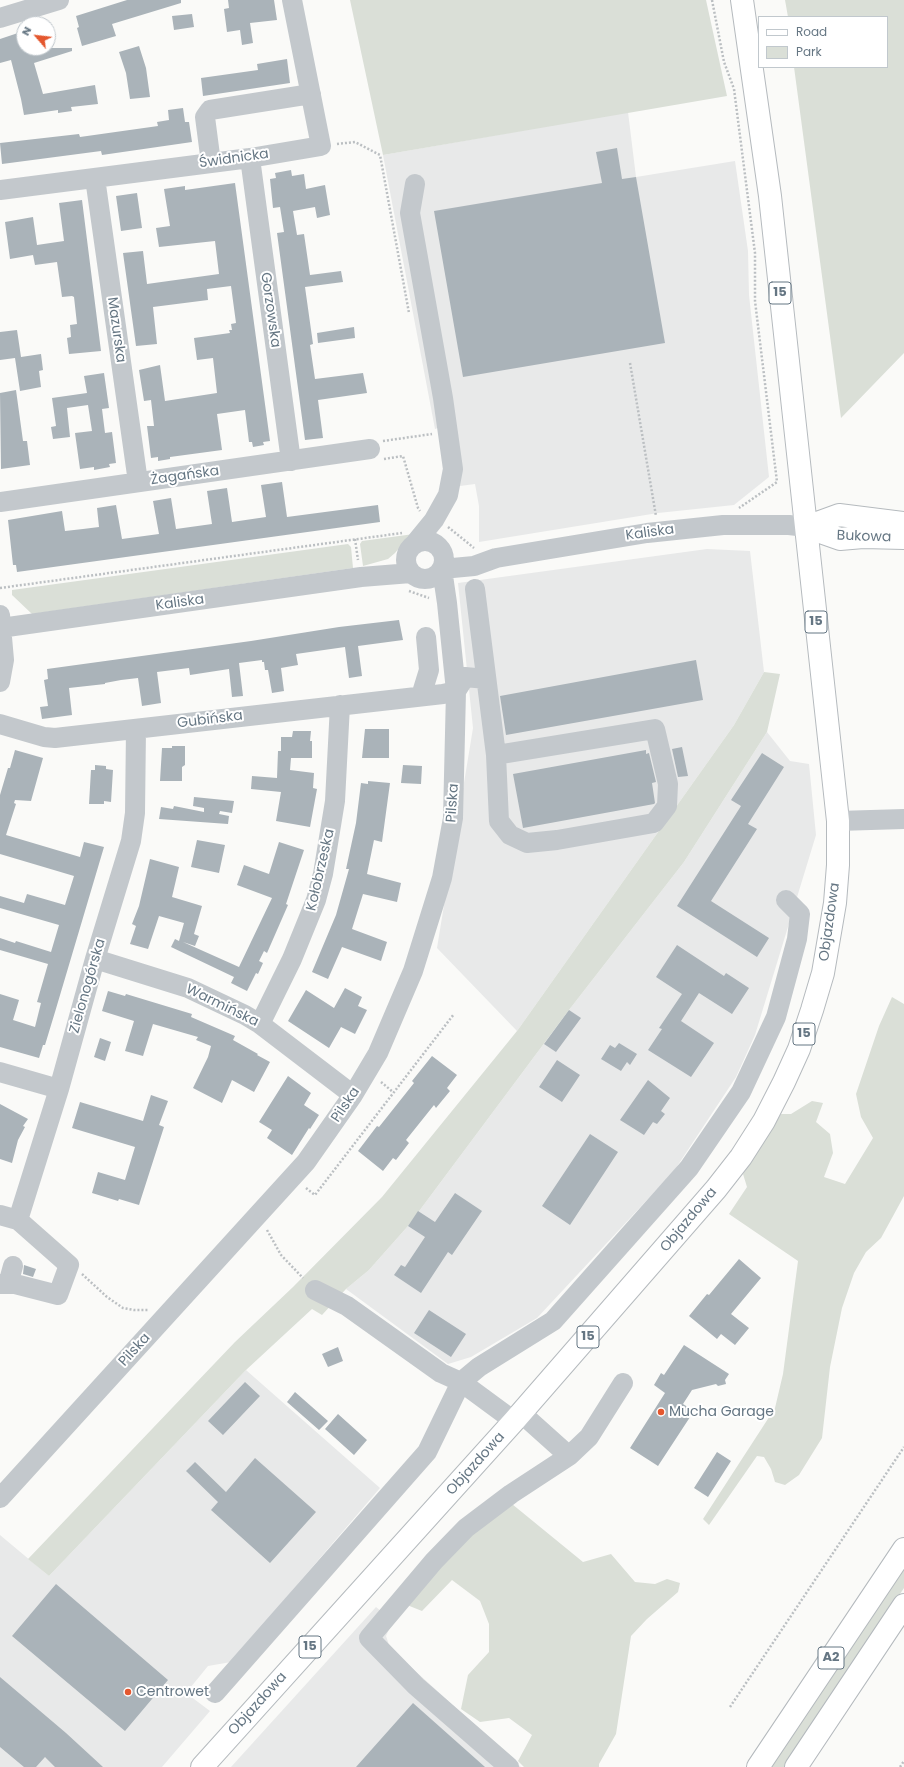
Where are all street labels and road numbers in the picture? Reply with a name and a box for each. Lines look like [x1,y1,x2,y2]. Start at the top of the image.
street label: Świdnicka [198,146,270,172]
street label: Gorzowska [256,271,284,349]
road number: 15 [769,282,791,304]
street label: Mazurska [103,296,129,364]
street label: Żagańska [150,463,220,489]
street label: Kaliska [625,521,675,545]
street label: Bukowa [836,528,892,546]
street label: Kaliska [155,591,205,615]
road number: 15 [805,611,827,633]
street label: Gubińska [176,708,244,732]
street label: Pilska [443,783,463,823]
street label: Kołobrzeska [303,827,339,913]
street label: Objazdowa [816,882,844,962]
street label: Zielonogórska [66,937,110,1035]
street label: Warmińska [183,981,261,1031]
road number: 15 [793,1023,815,1045]
street label: Pilska [328,1084,364,1126]
street label: Objazdowa [657,1184,721,1256]
road number: 15 [577,1326,599,1348]
street label: Pilska [116,1330,154,1370]
street label: Objazdowa [443,1429,509,1499]
road number: 15 [299,1636,321,1658]
road number: A2 [818,1647,844,1669]
street label: Objazdowa [225,1669,291,1739]

